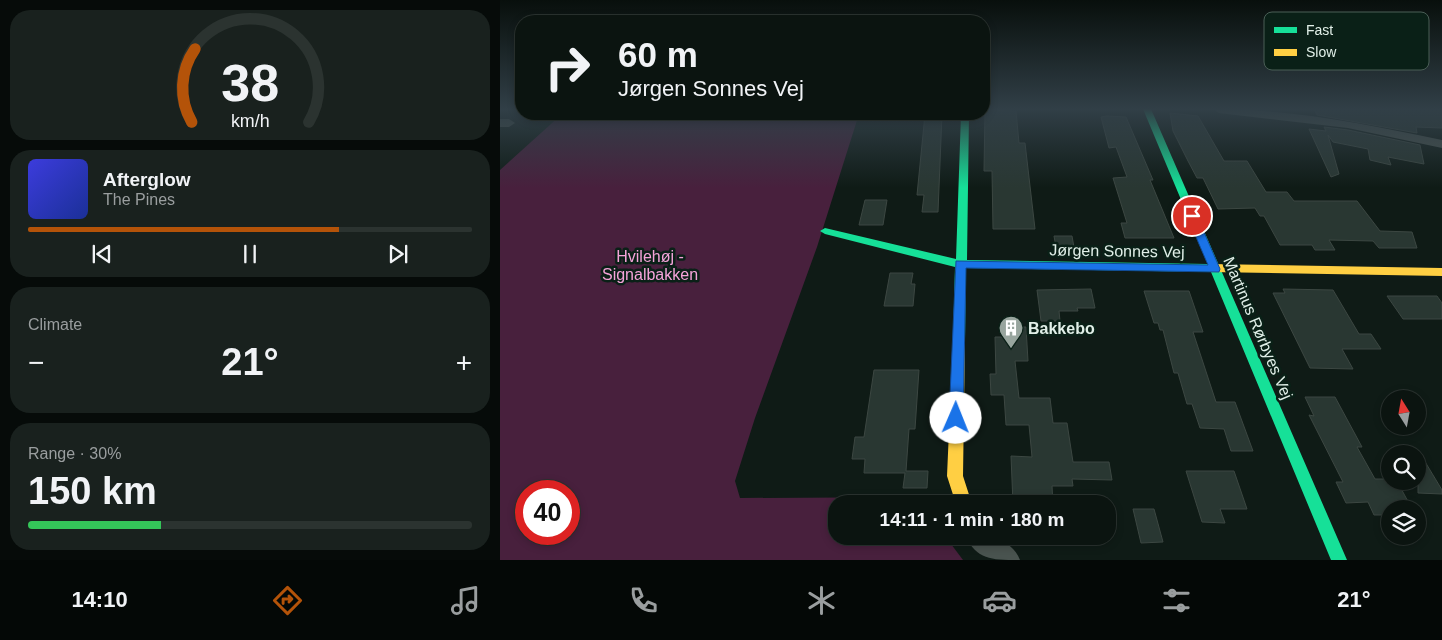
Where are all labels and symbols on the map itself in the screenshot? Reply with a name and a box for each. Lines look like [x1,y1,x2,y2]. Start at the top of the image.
legend [1264,12,1429,70]
text: Fast [1306,22,1333,38]
text: Slow [1306,44,1337,60]
pin [1171,195,1213,237]
street label: Jørgen Sonnes Vej [1049,241,1185,261]
park label: Hvilehøj - Signalbakken [602,248,698,283]
street label: Martinus Rørbyes Vej [1220,254,1296,402]
building icon: Bakkebo [998,315,1024,349]
place label: Bakkebo [1028,320,1095,337]
north arrow [1381,390,1426,435]
position arrow [929,391,981,443]
speed limit sign: 40 [515,480,580,545]

